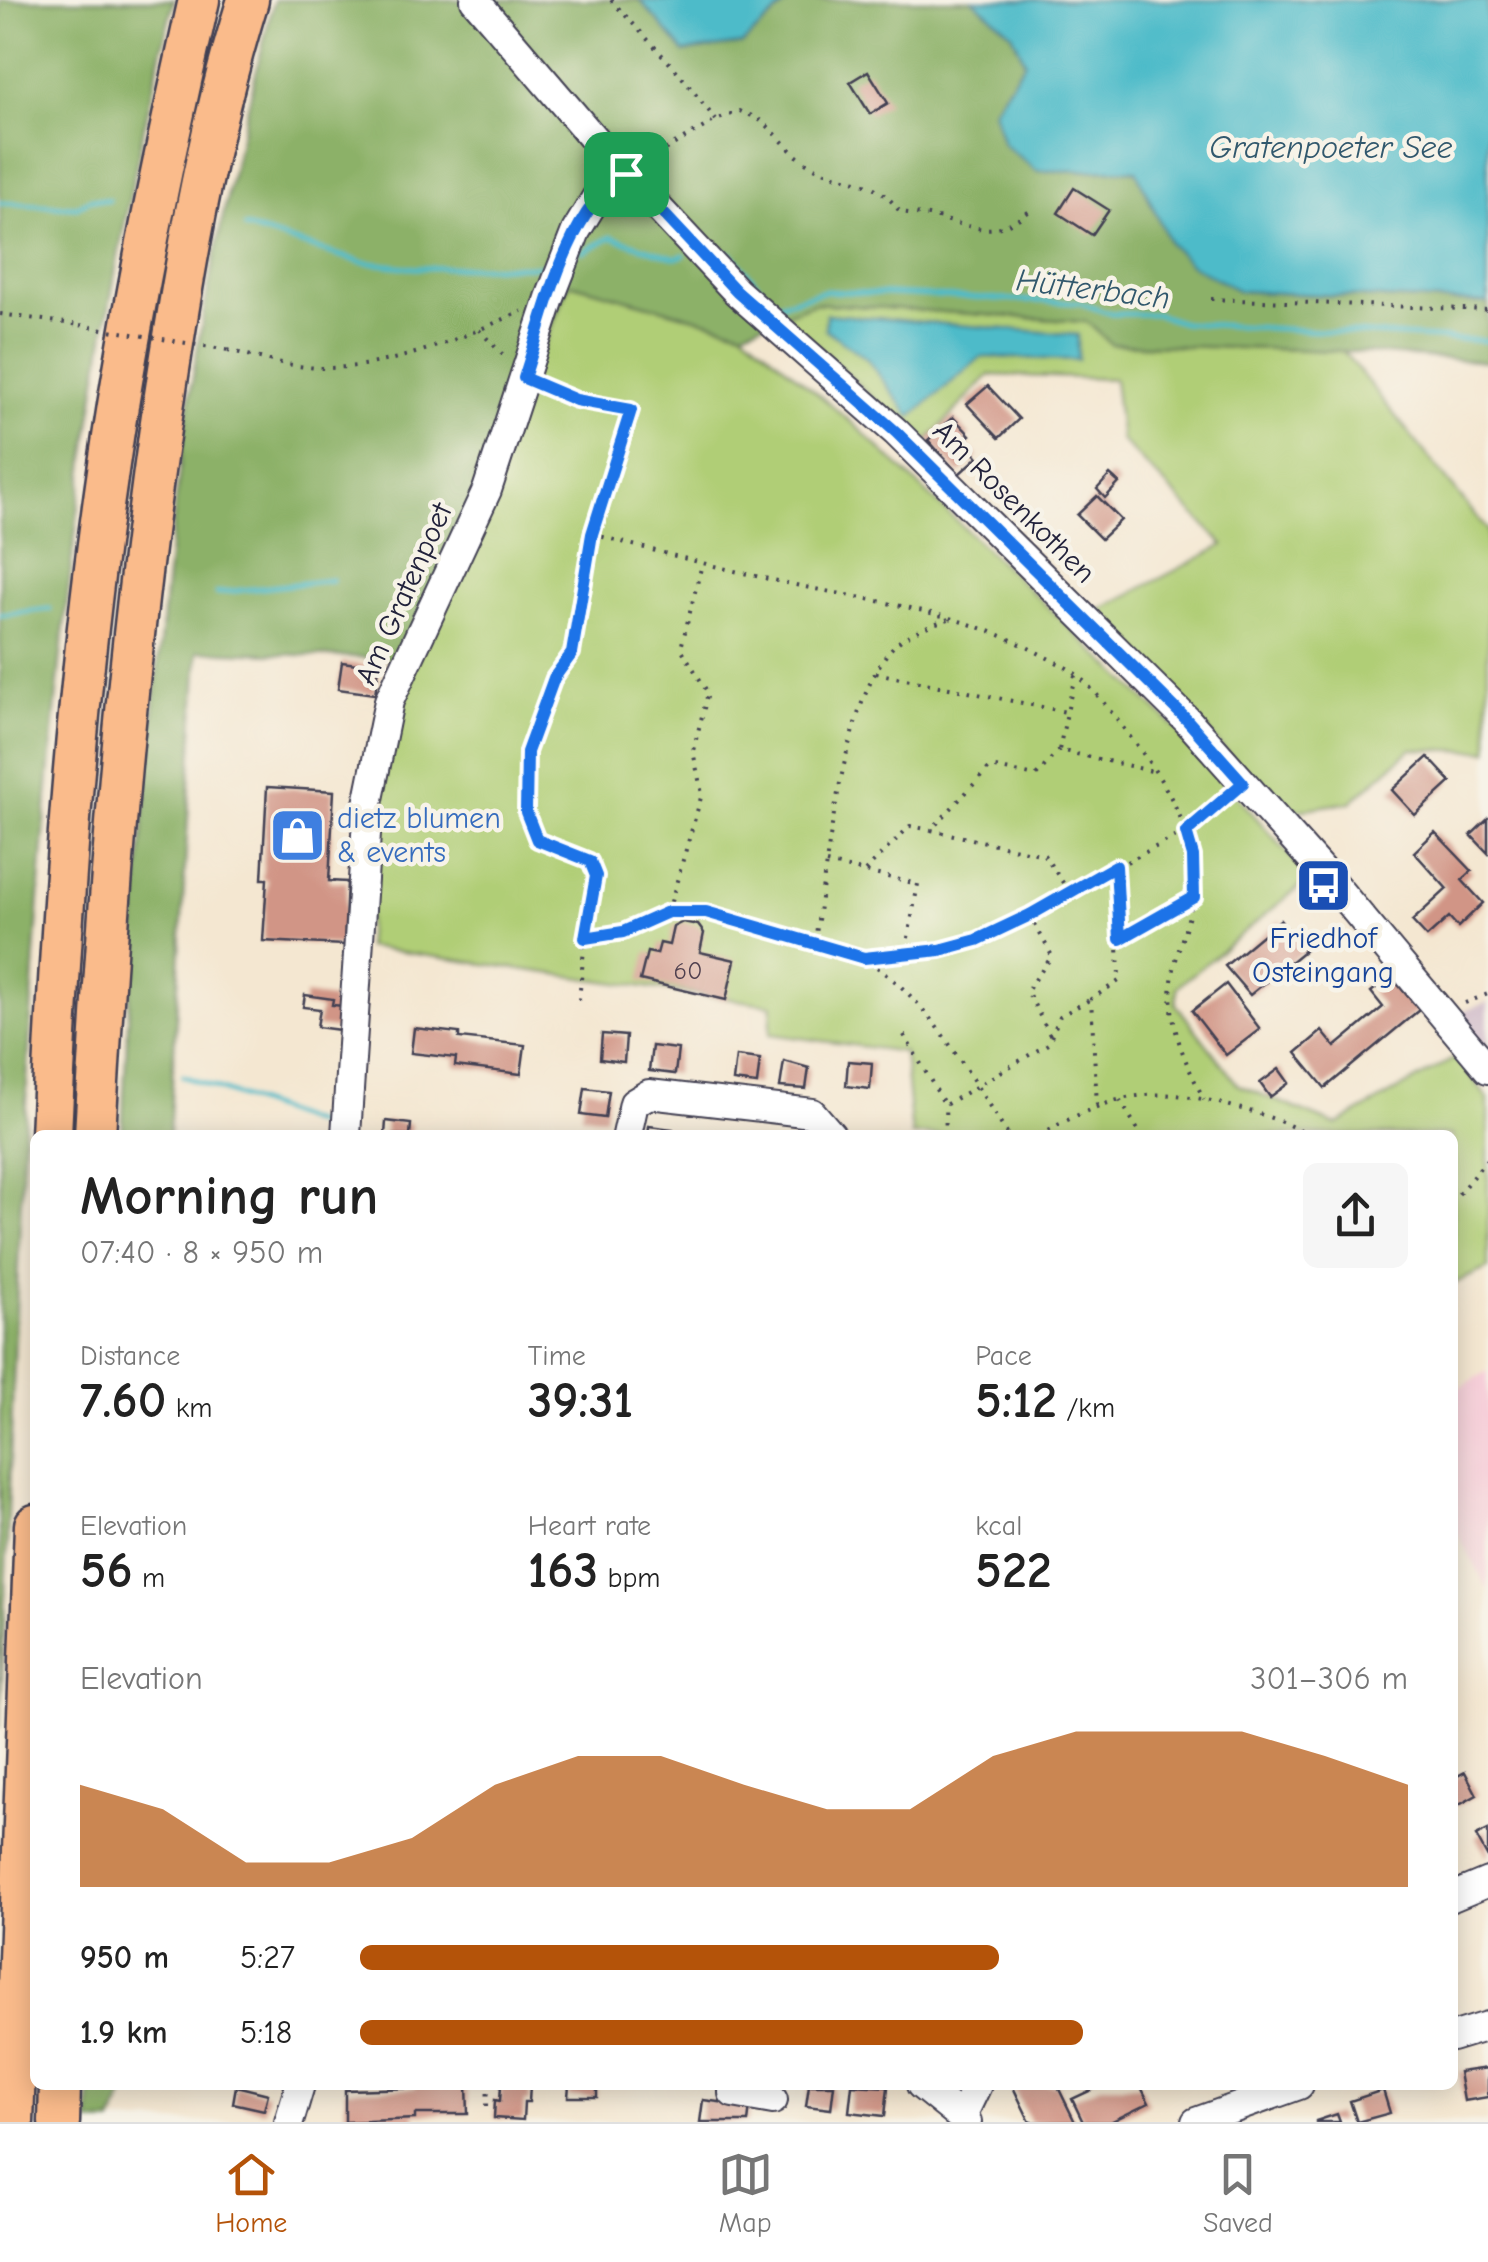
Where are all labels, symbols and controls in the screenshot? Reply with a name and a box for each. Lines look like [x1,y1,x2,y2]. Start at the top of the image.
water label: Gratenpoeter See [1209,129,1453,166]
pin [584,132,669,217]
icon: arrive [599,147,654,202]
water label: Hütterbach [1014,261,1172,317]
street label: Am Rosenkothen [926,414,1102,590]
street label: Am Gratenpoet [348,496,460,690]
place label: dietz blumen & events [337,801,501,870]
shop icon: dietz blumen & events [268,805,328,865]
bus stop icon: Friedhof Osteingang [1293,856,1353,916]
place label: Friedhof Osteingang [1252,921,1394,990]
house number: 60 [674,956,702,985]
button: share [1303,1163,1408,1268]
text: Morning run [80,1164,378,1228]
text: 07:40 · 8 × 950 m [80,1234,323,1271]
text: Distance [80,1340,180,1372]
text: Time [528,1340,586,1372]
text: Pace [975,1340,1032,1372]
text: 7.60 [80,1372,166,1430]
text: 39:31 [528,1372,633,1430]
text: 5:12 [975,1372,1057,1430]
text: km [166,1392,212,1424]
text: /km [1057,1392,1115,1424]
text: Elevation [80,1510,187,1542]
text: Heart rate [528,1510,651,1542]
text: kcal [975,1510,1022,1542]
text: 56 [80,1542,133,1600]
text: 163 [528,1542,598,1600]
text: 522 [975,1542,1052,1600]
text: m [133,1562,165,1594]
text: bpm [598,1562,660,1594]
text: Elevation [80,1660,203,1697]
text: 301–306 m [1250,1660,1408,1697]
text: 950 m [80,1939,169,1976]
text: 5:27 [240,1939,295,1976]
text: 1.9 km [80,2014,168,2051]
text: 5:18 [240,2014,292,2051]
tab: Home [215,2147,287,2239]
tab: Map [718,2147,773,2239]
tab: Saved [1203,2147,1273,2239]

